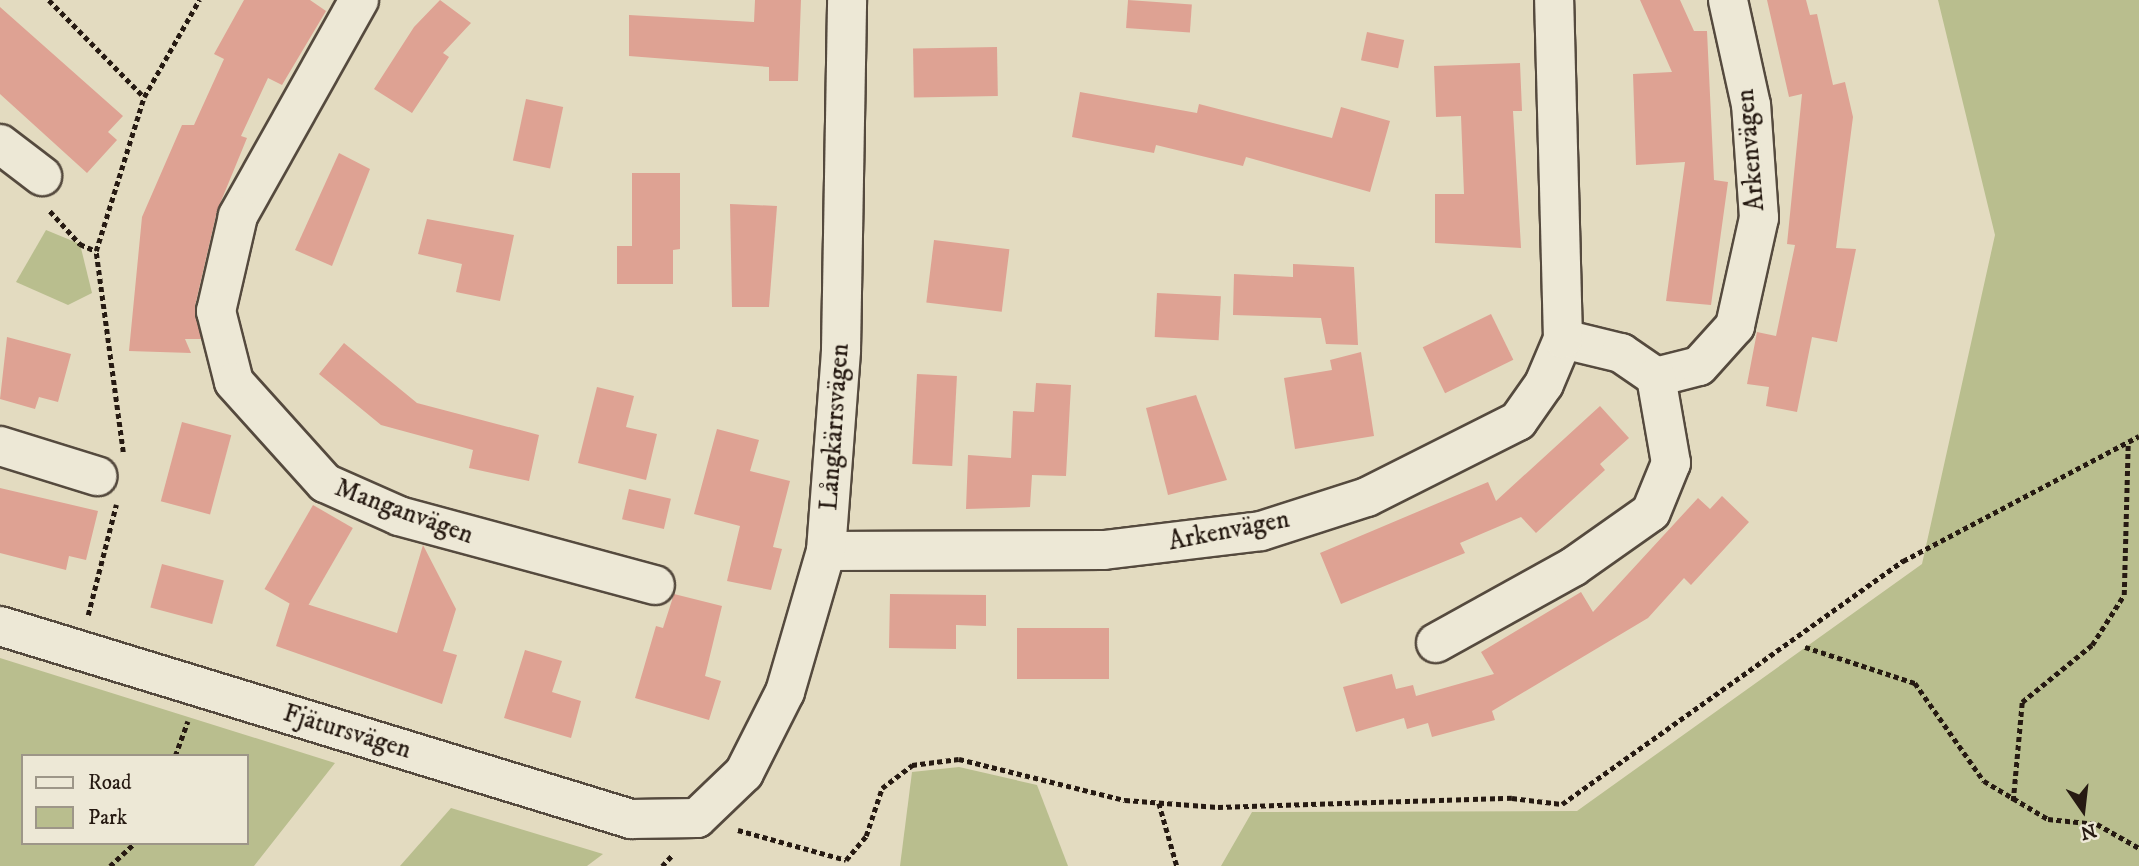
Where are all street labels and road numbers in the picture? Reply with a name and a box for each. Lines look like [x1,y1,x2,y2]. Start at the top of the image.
street label: Arkenvägen [1730,88,1772,212]
street label: Långkärrsvägen [814,342,856,512]
street label: Manganvägen [331,473,477,551]
street label: Arkenvägen [1166,504,1292,558]
street label: Fjätursvägen [279,698,415,766]

